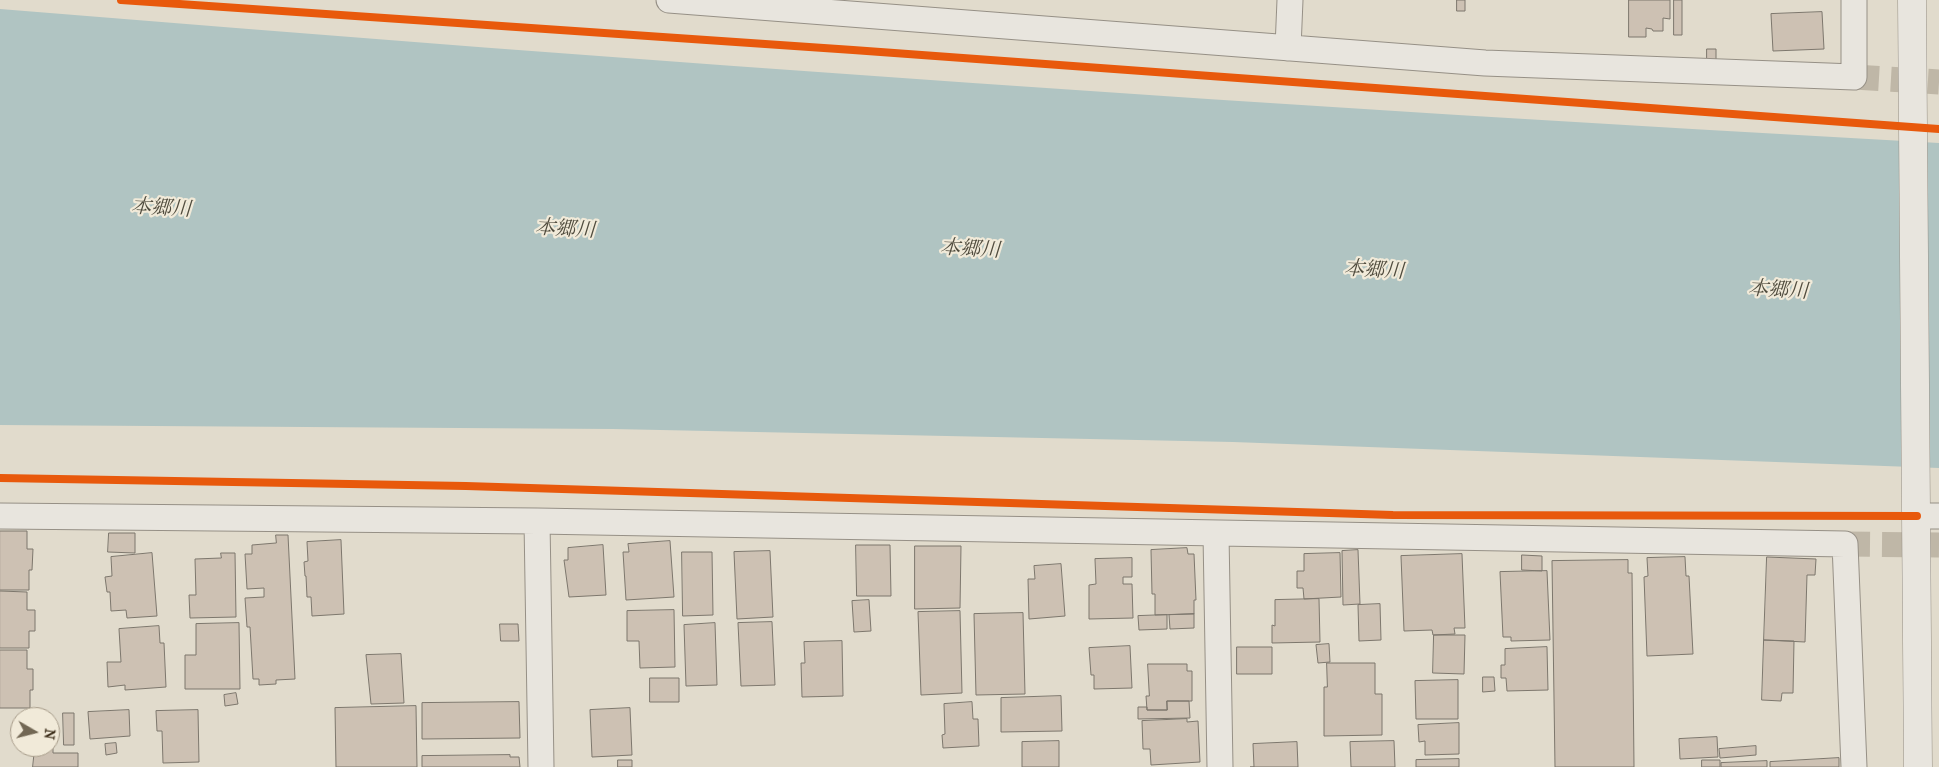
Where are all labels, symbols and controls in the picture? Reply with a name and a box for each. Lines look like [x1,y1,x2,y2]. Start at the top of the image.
water label: 本郷川 [130,195,192,223]
water label: 本郷川 [534,216,596,244]
water label: 本郷川 [939,236,1001,264]
water label: 本郷川 [1343,257,1405,285]
water label: 本郷川 [1747,277,1809,305]
north arrow [10,707,60,757]
text: N [40,728,59,740]

